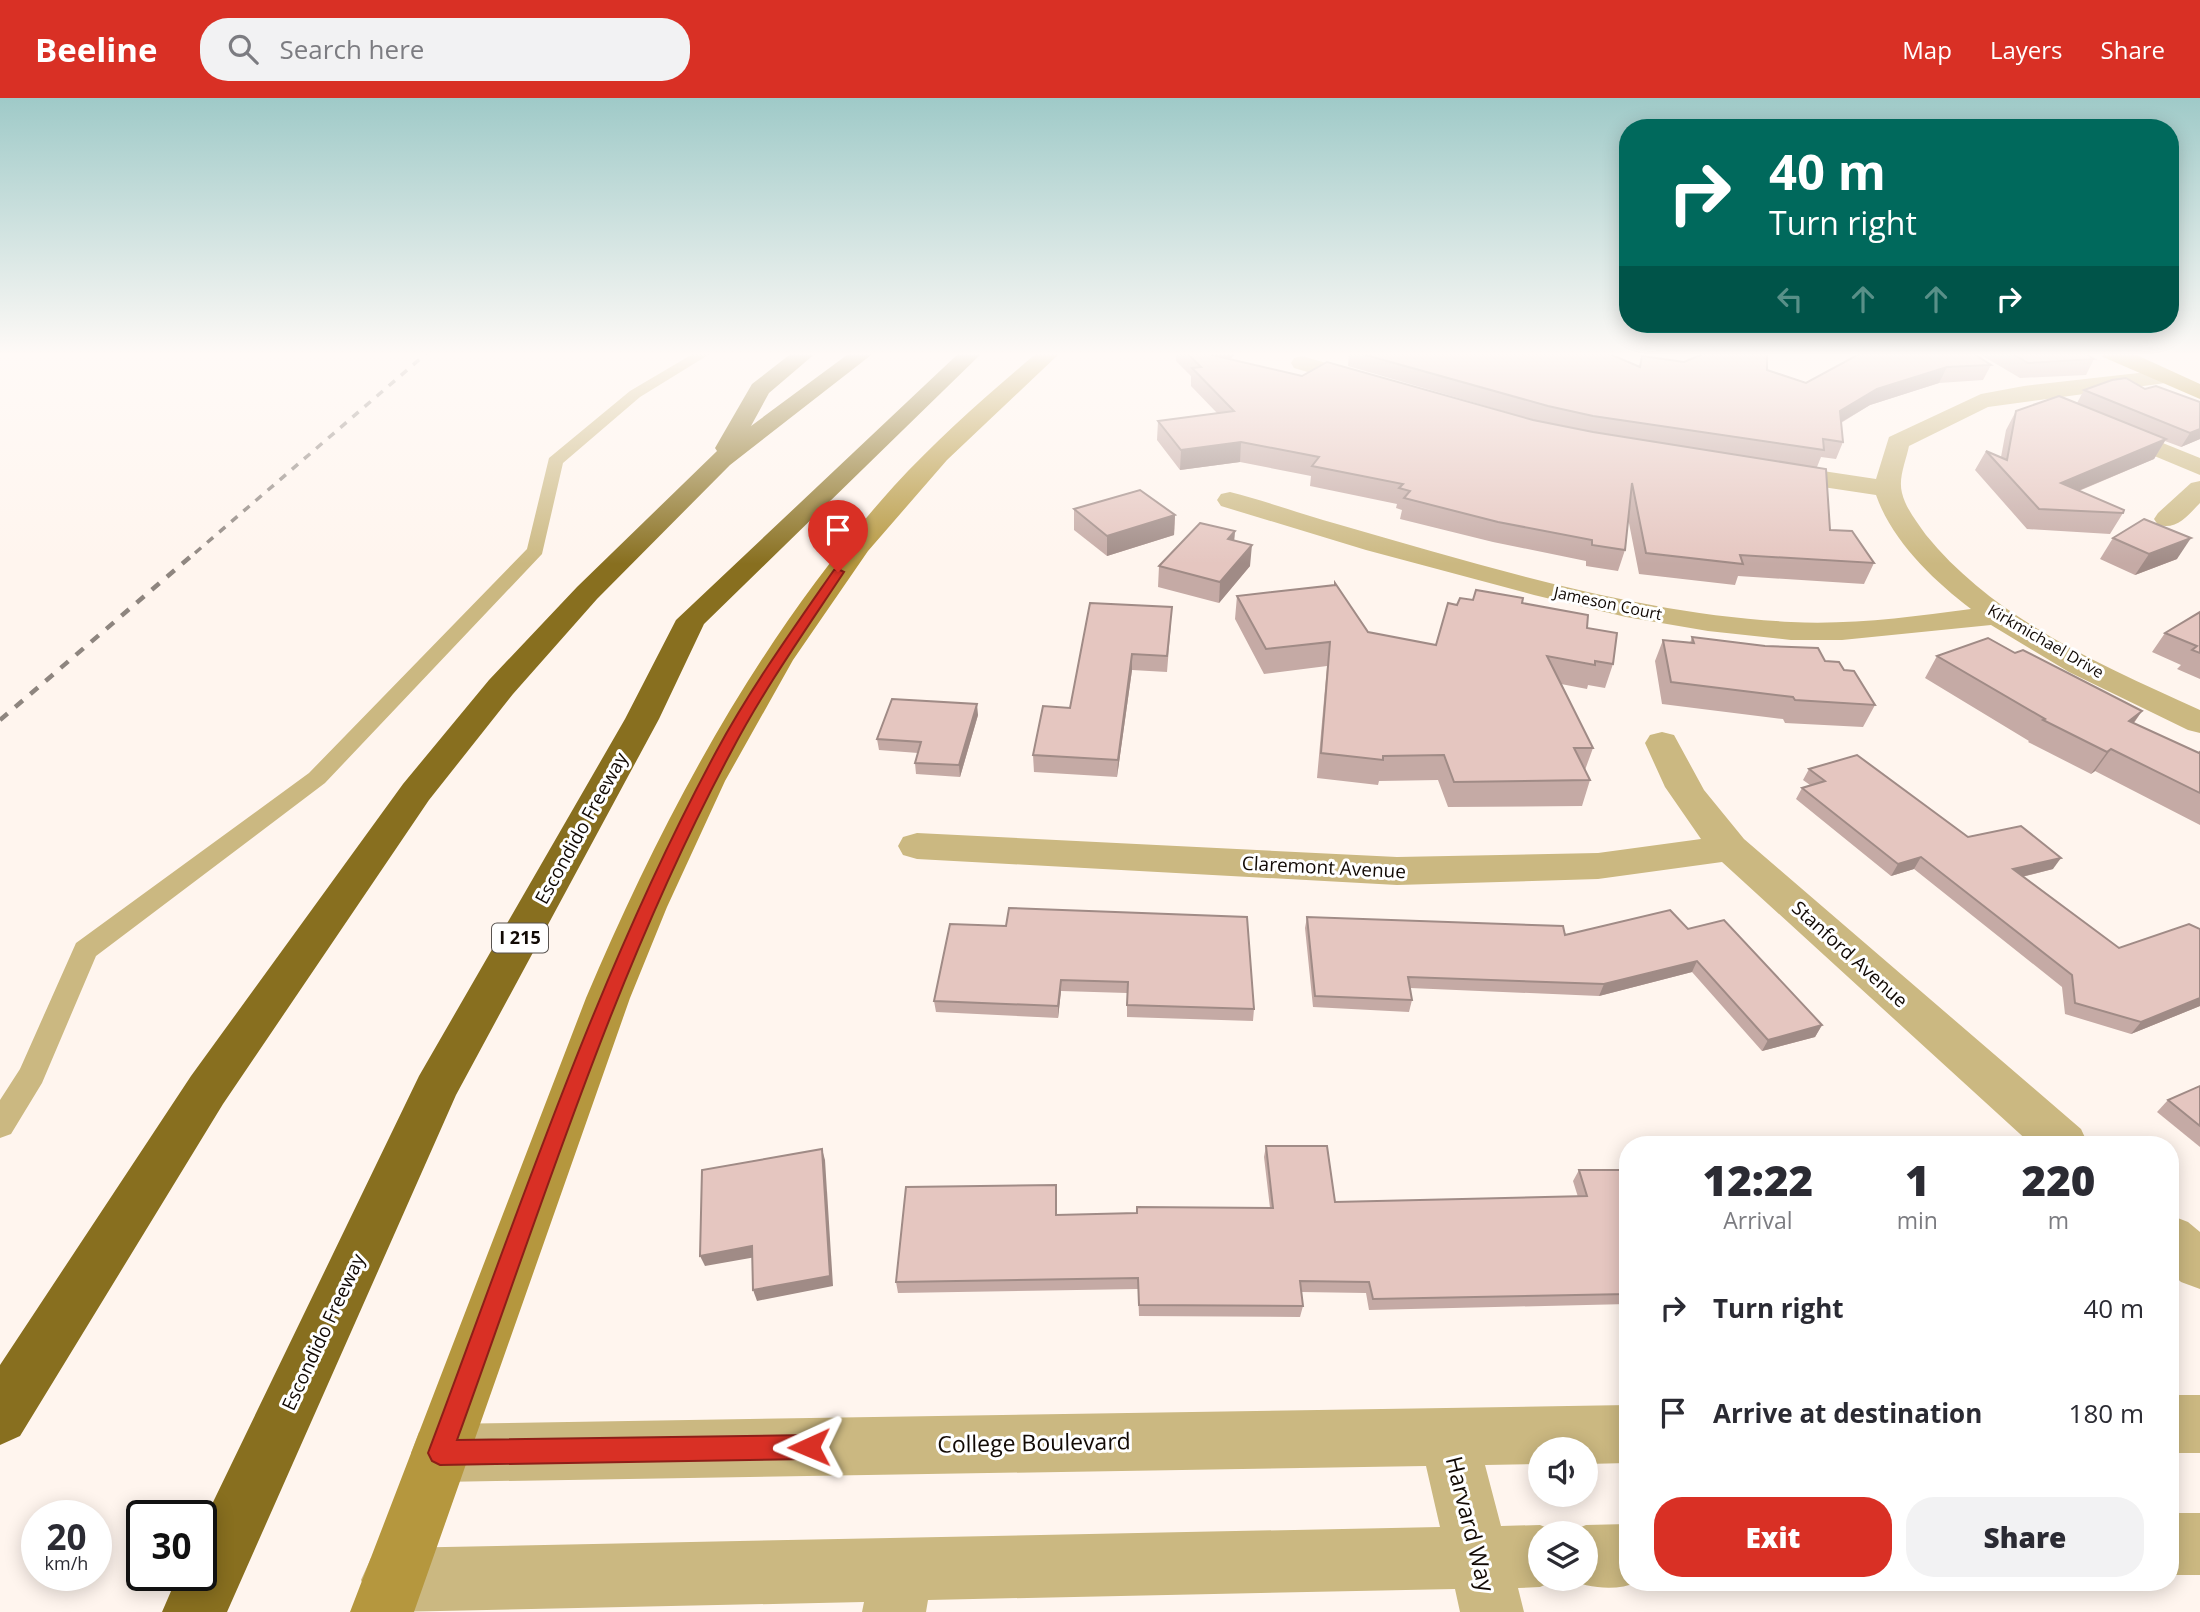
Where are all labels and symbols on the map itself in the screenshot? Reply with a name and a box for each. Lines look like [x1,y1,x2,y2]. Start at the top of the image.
pin [808,500,868,572]
street label: Jameson Court [1550,580,1664,625]
street label: Kirkmichael Drive [1984,599,2108,683]
street label: Escondido Freeway [528,747,634,909]
street label: Claremont Avenue [1241,850,1407,884]
street label: Stanford Avenue [1786,895,1914,1013]
road number: I 215 [492,924,548,952]
street label: Escondido Freeway [275,1249,371,1414]
position arrow [772,1410,846,1484]
street label: College Boulevard [937,1424,1131,1460]
street label: Harvard Way [1439,1453,1503,1595]
speed limit sign: 30 [126,1500,217,1591]

